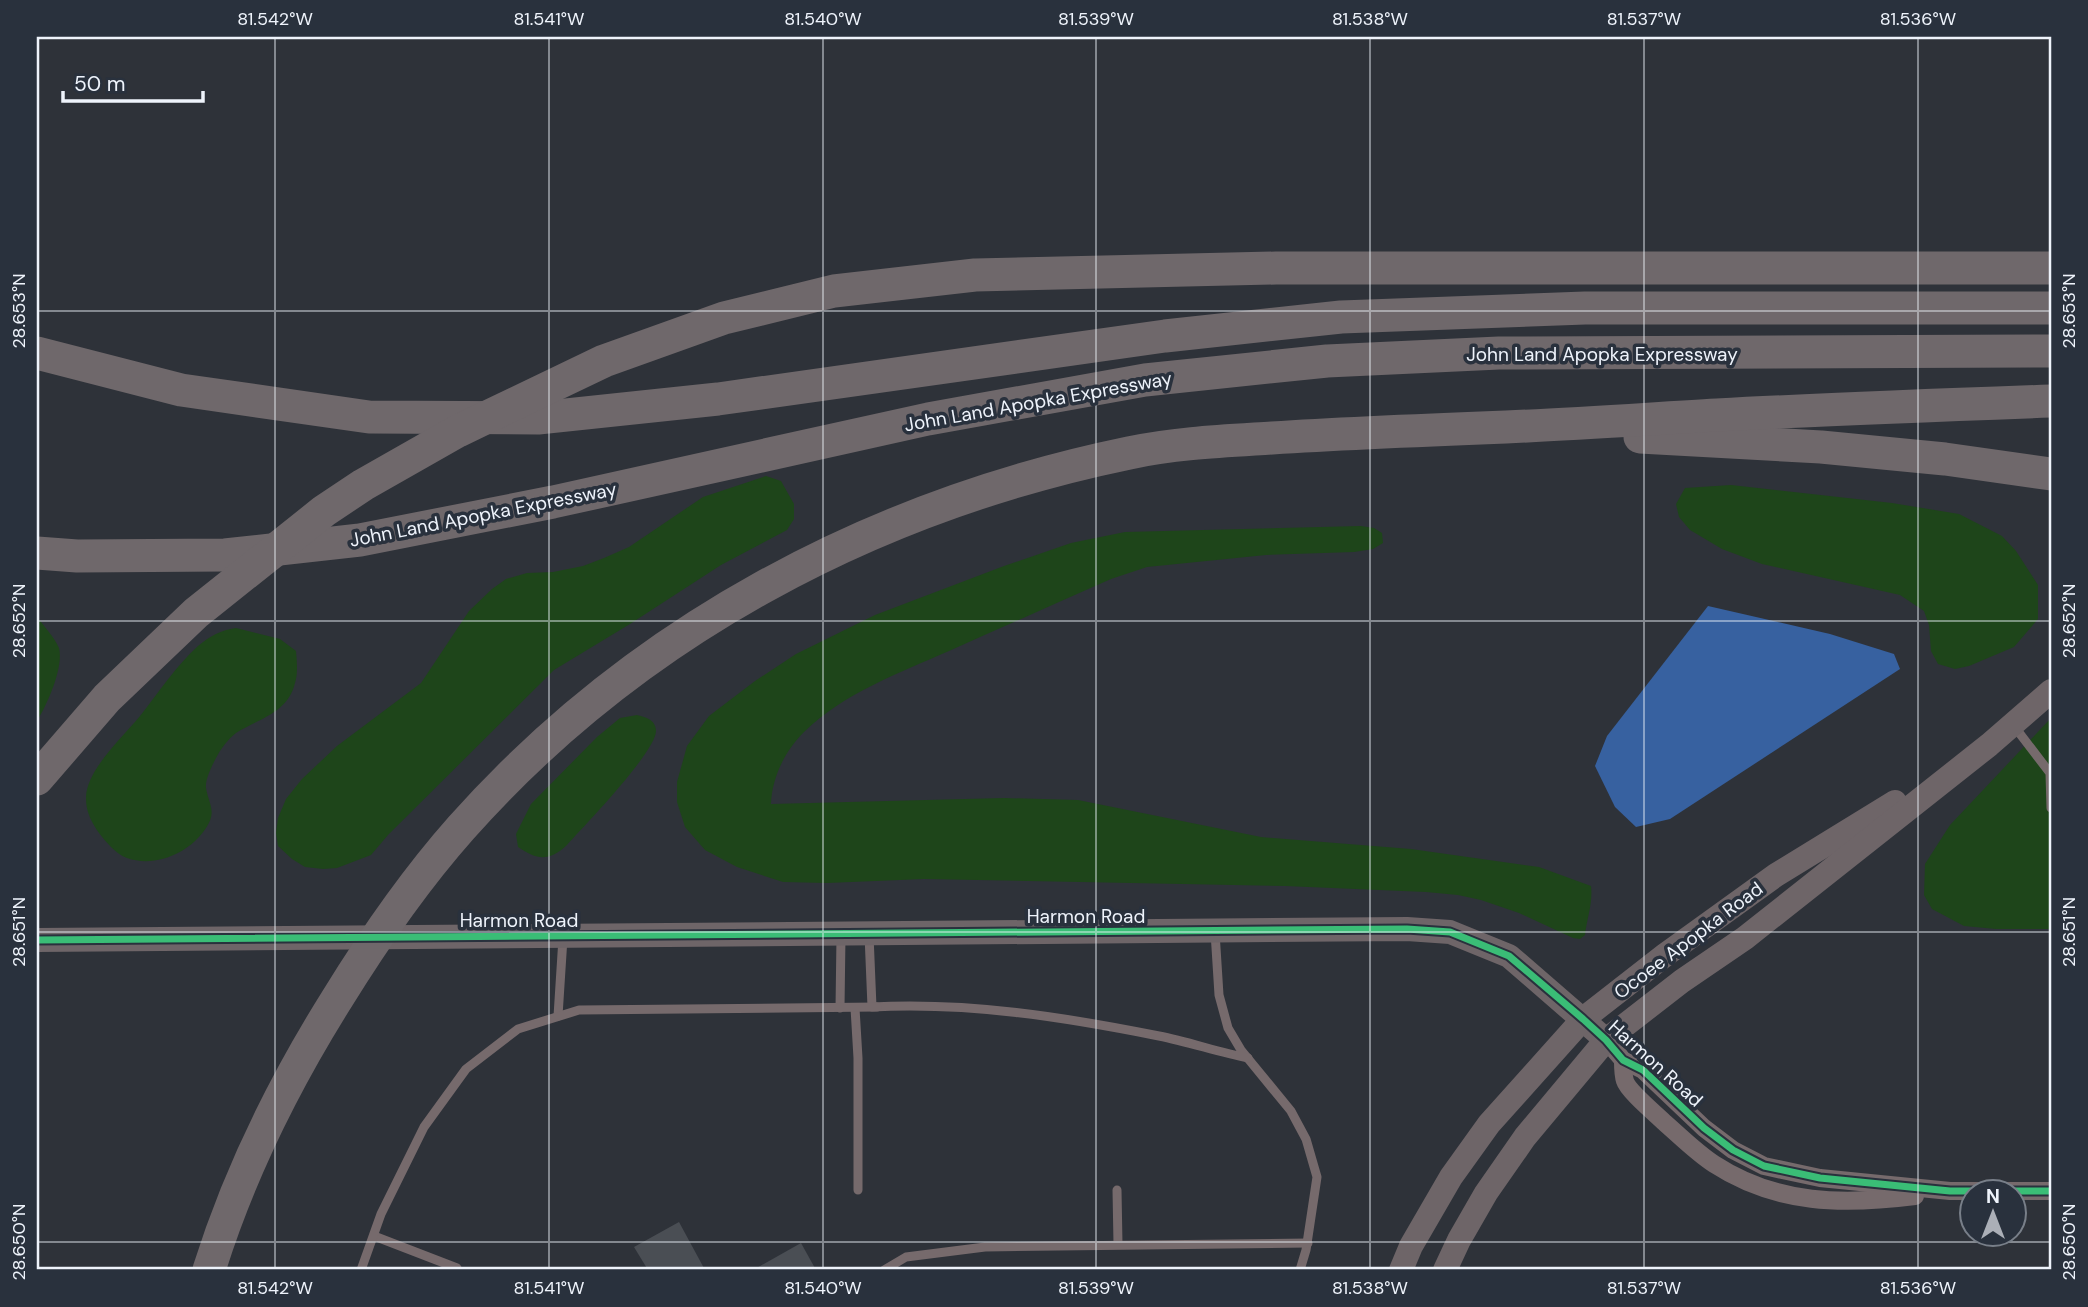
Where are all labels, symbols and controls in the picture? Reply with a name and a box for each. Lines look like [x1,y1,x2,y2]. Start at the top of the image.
text: 81.542°W [237,7,313,31]
text: 81.541°W [514,7,584,31]
text: 81.540°W [784,7,862,31]
text: 81.539°W [1058,7,1134,31]
text: 81.538°W [1332,7,1408,31]
text: 81.537°W [1607,7,1681,31]
text: 81.536°W [1880,7,1956,31]
scale bar [63,60,203,104]
text: 50 m [74,70,125,98]
text: 28.653°N [7,273,31,349]
text: 28.653°N [2057,273,2081,349]
street label: John Land Apopka Expressway [1466,342,1738,367]
street label: John Land Apopka Expressway [902,366,1174,437]
street label: John Land Apopka Expressway [347,476,619,553]
text: 28.652°N [7,584,31,658]
text: 28.652°N [2057,584,2081,658]
street label: Ocoee Apopka Road [1609,876,1768,1005]
text: 28.651°N [7,897,31,967]
text: 28.651°N [2057,897,2081,967]
street label: Harmon Road [1027,904,1145,929]
street label: Harmon Road [460,908,578,933]
street label: Harmon Road [1603,1014,1708,1112]
north arrow [1958,1178,2028,1248]
text: N [1986,1184,2000,1209]
text: 28.650°N [7,1204,31,1280]
text: 28.650°N [2057,1204,2081,1280]
text: 81.542°W [237,1276,313,1300]
text: 81.541°W [514,1276,584,1300]
text: 81.540°W [784,1276,862,1300]
text: 81.539°W [1058,1276,1134,1300]
text: 81.538°W [1332,1276,1408,1300]
text: 81.537°W [1607,1276,1681,1300]
text: 81.536°W [1880,1276,1956,1300]

